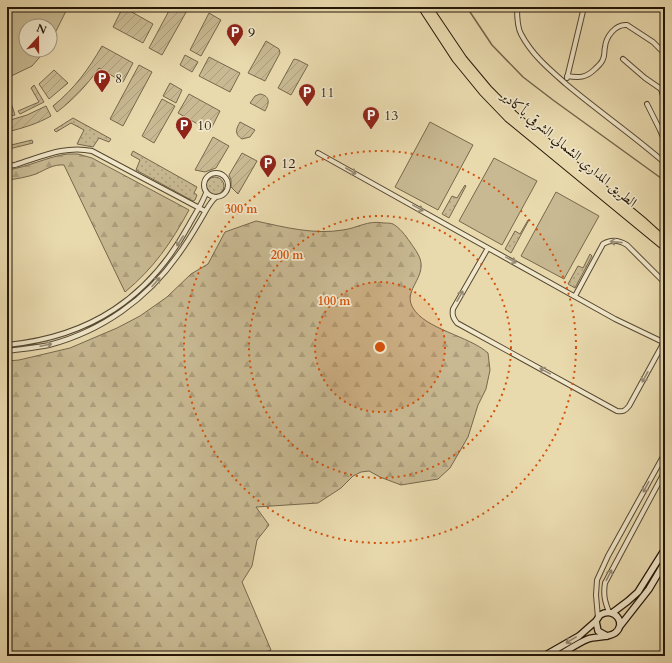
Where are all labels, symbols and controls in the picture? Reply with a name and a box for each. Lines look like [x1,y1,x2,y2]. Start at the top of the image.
north arrow [18,18,58,58]
text: N [34,20,49,38]
parking icon: 9 [225,22,245,47]
place label: 9 [248,23,255,42]
parking icon: 8 [92,68,112,93]
place label: 8 [115,69,122,88]
parking icon: 11 [297,82,317,107]
place label: 11 [320,83,334,102]
street label: الطريق المداري الشمالي الشرقي بأكادير [494,84,642,213]
parking icon: 13 [361,105,381,130]
place label: 13 [384,106,398,125]
parking icon: 10 [174,115,194,140]
place label: 10 [197,116,211,135]
parking icon: 12 [258,153,278,178]
place label: 12 [281,154,295,173]
one-way arrow [345,168,357,176]
text: 300 m [225,201,258,217]
one-way arrow [412,205,424,213]
one-way arrow [176,235,184,246]
one-way arrow [610,238,623,245]
text: 200 m [271,247,304,263]
one-way arrow [505,257,517,265]
one-way arrow [152,276,161,287]
one-way arrow [457,290,465,302]
text: 100 m [318,293,351,309]
centre of rings [373,340,387,354]
one-way arrow [39,341,52,349]
one-way arrow [539,366,551,374]
one-way arrow [641,371,648,383]
one-way arrow [642,481,650,493]
one-way arrow [605,570,613,582]
one-way arrow [566,636,577,644]

